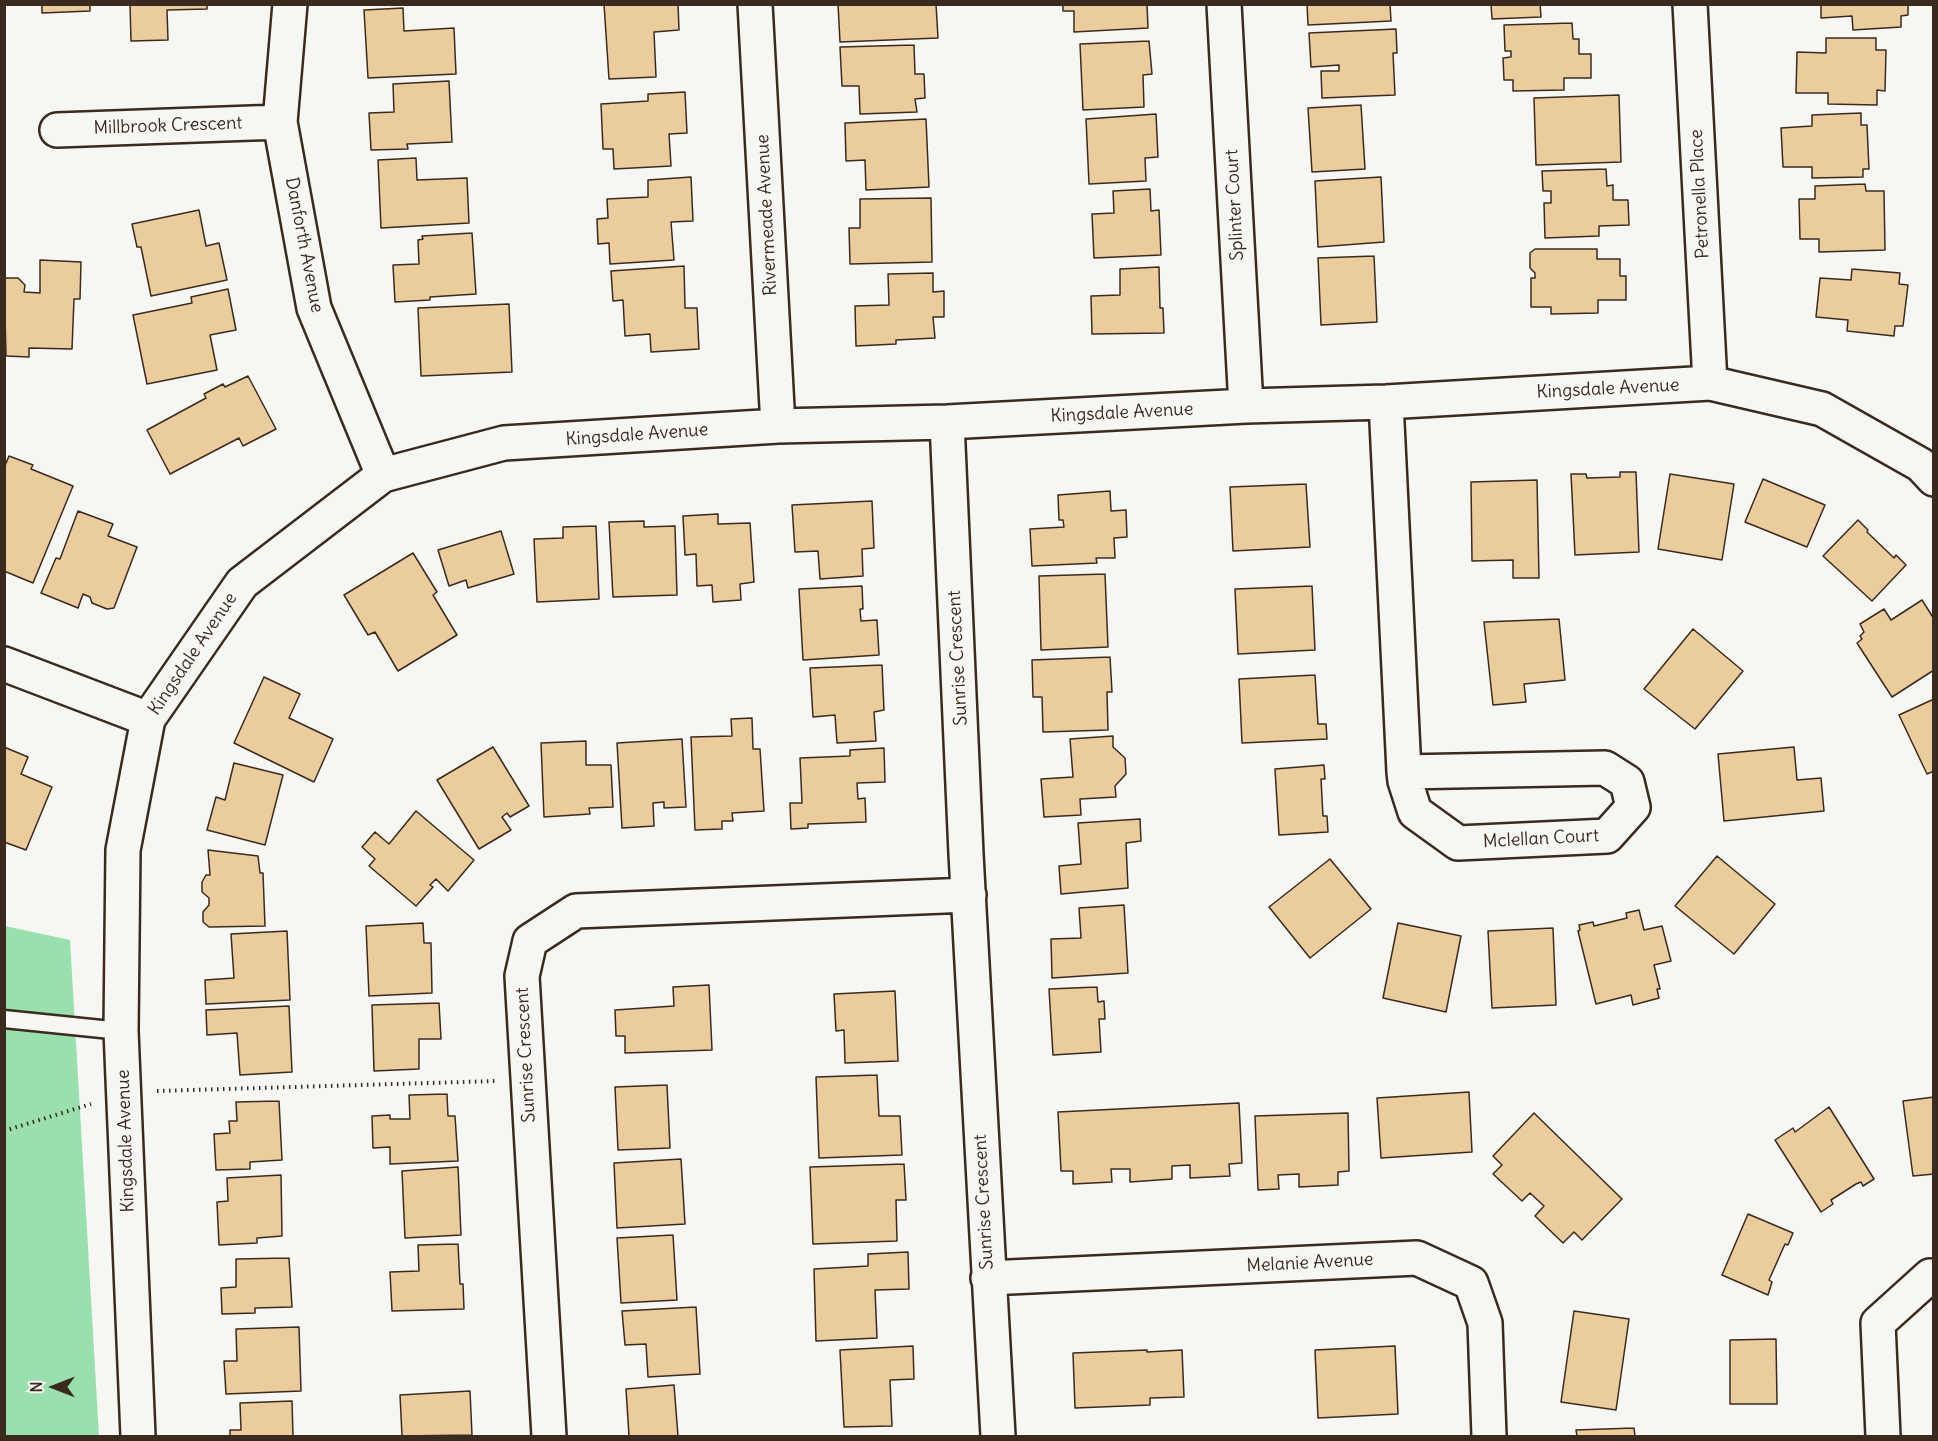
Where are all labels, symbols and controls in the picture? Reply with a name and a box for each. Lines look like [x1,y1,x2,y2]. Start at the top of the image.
street label: Millbrook Crescent [93,113,243,139]
street label: Petronella Place [1686,129,1714,259]
street label: Rivermeade Avenue [752,134,782,296]
street label: Splinter Court [1221,149,1249,261]
street label: Danforth Avenue [280,175,328,315]
street label: Kingsdale Avenue [1536,374,1680,404]
street label: Kingsdale Avenue [1050,398,1194,428]
street label: Kingsdale Avenue [565,419,709,451]
street label: Kingsdale Avenue [144,589,242,719]
street label: Sunrise Crescent [944,590,972,726]
street label: Mclellan Court [1482,825,1600,853]
street label: Sunrise Crescent [512,987,540,1123]
street label: Kingsdale Avenue [113,1069,139,1213]
street label: Sunrise Crescent [970,1134,998,1270]
street label: Melanie Avenue [1246,1249,1374,1277]
north arrow [24,1357,84,1417]
text: N [26,1381,46,1393]

